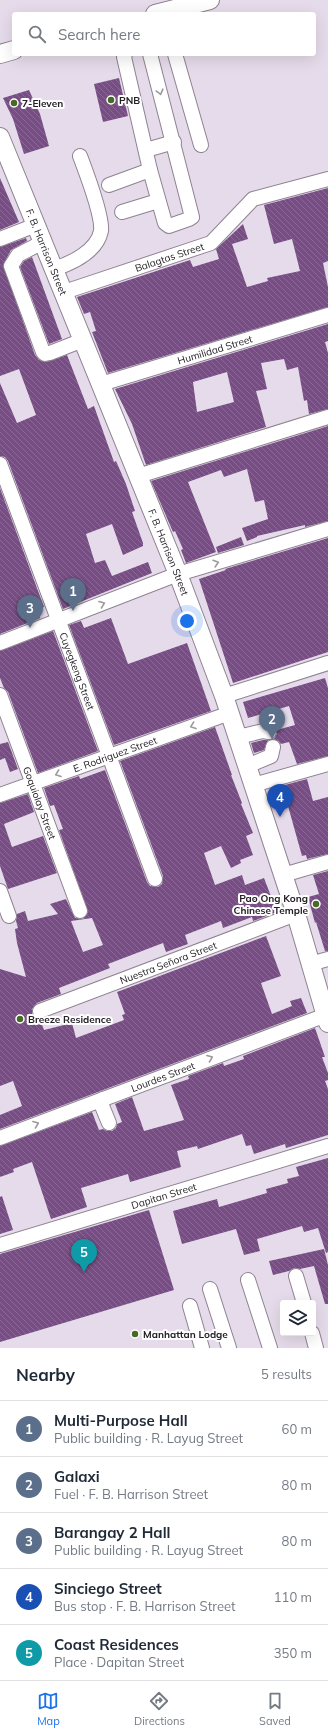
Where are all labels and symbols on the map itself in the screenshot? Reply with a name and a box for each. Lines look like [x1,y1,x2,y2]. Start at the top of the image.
one-way arrow [155,88,164,95]
place label: PNB [119,94,140,107]
marker: PNB [106,95,116,105]
place label: 7-Eleven [22,97,63,110]
marker: 7-Eleven [9,98,19,108]
street label: F. B. Harrison Street [23,207,70,297]
street label: Balagtas Street [133,239,206,274]
street label: Humilidad Street [176,332,254,367]
street label: F. B. Harrison Street [146,507,192,598]
one-way arrow [212,559,219,568]
pin: 1 [60,578,86,611]
pin: 3 [17,595,43,628]
one-way arrow [98,600,105,608]
your location [177,611,197,631]
street label: Cuyegkeng Street [57,630,98,712]
pin: 2 [259,706,285,739]
one-way arrow [190,721,197,729]
street label: E. Rodriguez Street [71,733,159,775]
street label: Goquiolay Street [20,765,60,842]
one-way arrow [54,770,61,778]
pin: 4 [267,784,293,817]
place label: Pao Ong Kong Chinese Temple [234,892,309,917]
marker: Pao Ong Kong Chinese Temple [311,899,321,909]
street label: Nuestra Señora Street [118,938,219,987]
place label: Breeze Residence [28,1013,112,1026]
marker: Breeze Residence [15,1014,25,1024]
one-way arrow [207,1055,214,1063]
street label: Lourdes Street [129,1058,197,1095]
one-way arrow [33,1120,40,1128]
street label: Dapitan Street [129,1179,198,1212]
pin: 5 [71,1239,97,1272]
place label: Manhattan Lodge [143,1328,228,1341]
marker: Manhattan Lodge [130,1329,140,1339]

